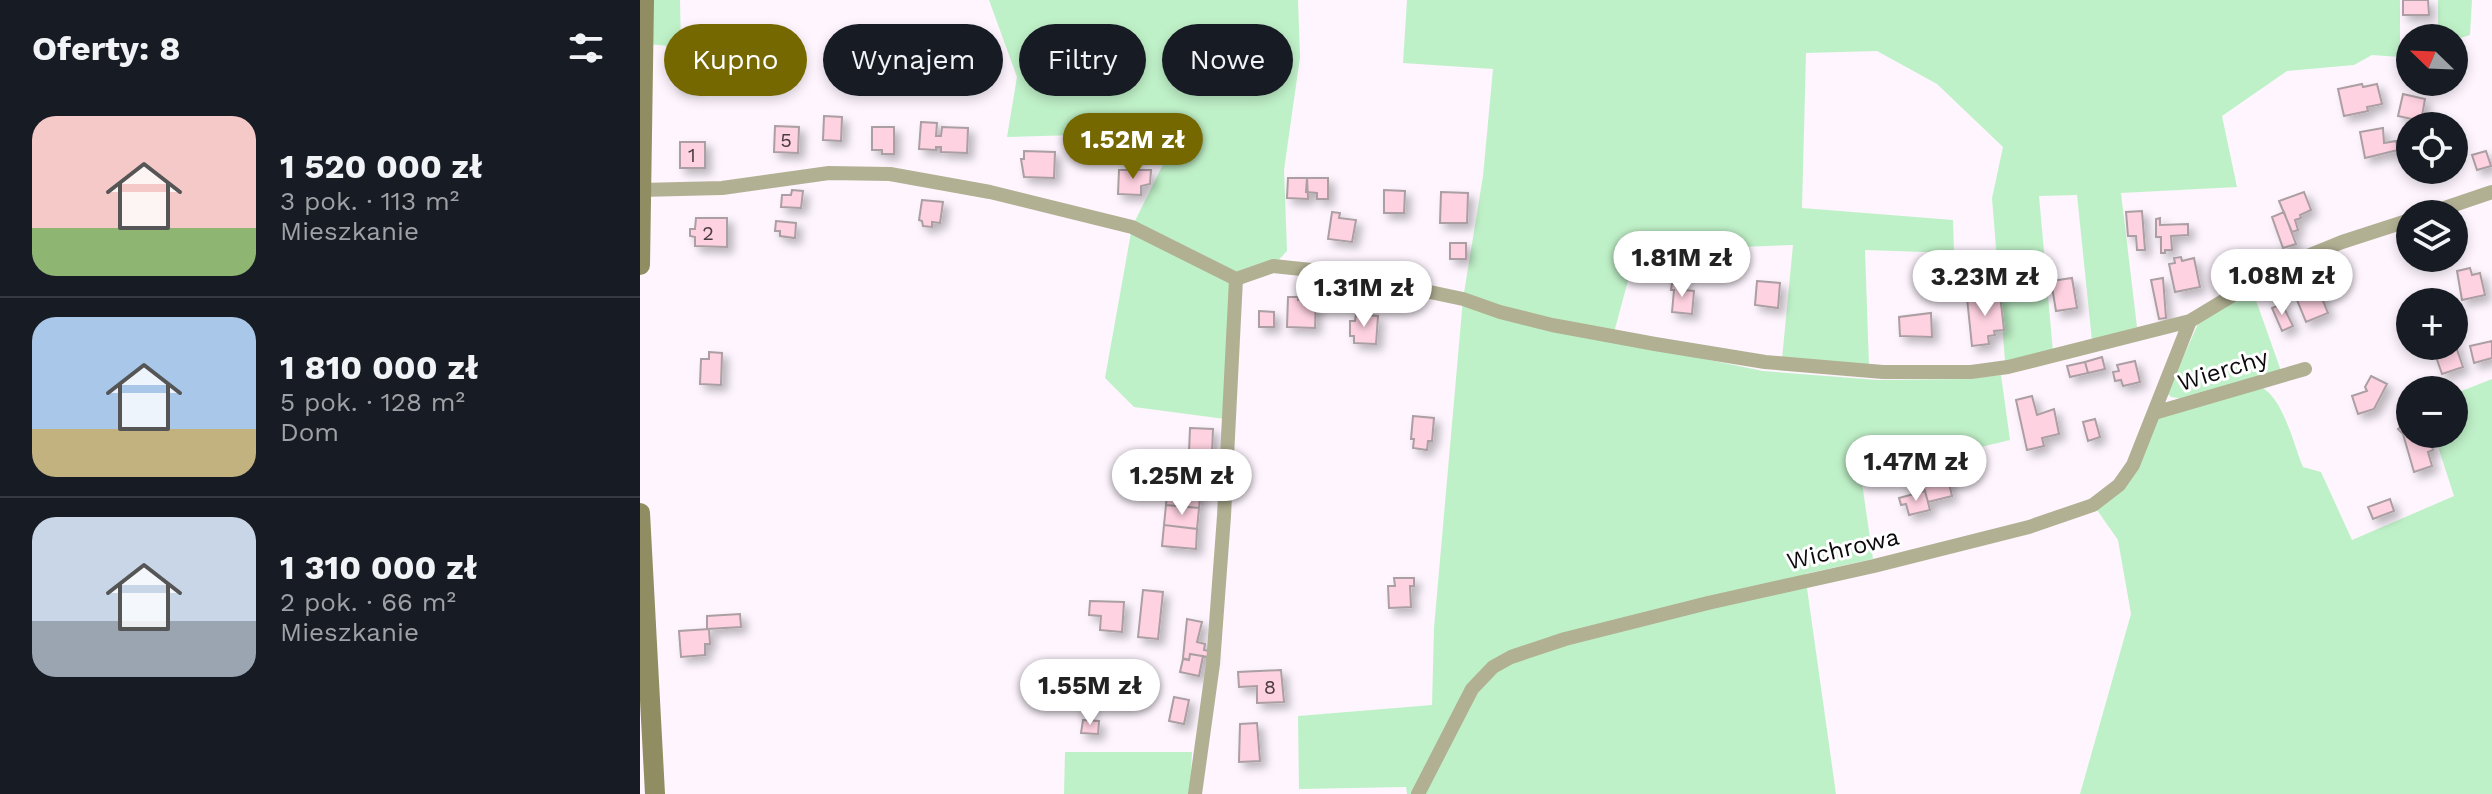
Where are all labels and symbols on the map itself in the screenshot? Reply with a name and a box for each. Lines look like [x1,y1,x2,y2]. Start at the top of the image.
north arrow [2396,24,2468,96]
pin: 1.52M zł [1050,113,1216,181]
house number: 5 [780,128,792,152]
house number: 1 [688,143,696,167]
house number: 2 [702,221,714,245]
pin: 1.81M zł [1599,231,1765,299]
pin: 1.08M zł [2199,249,2365,317]
pin: 3.23M zł [1902,250,2068,318]
pin: 1.31M zł [1281,261,1447,329]
street label: Wierchy [2174,343,2272,397]
pin: 1.47M zł [1833,435,1999,503]
pin: 1.25M zł [1099,449,1265,517]
street label: Wichrowa [1784,522,1902,576]
pin: 1.55M zł [1007,659,1173,727]
house number: 8 [1264,675,1276,699]

